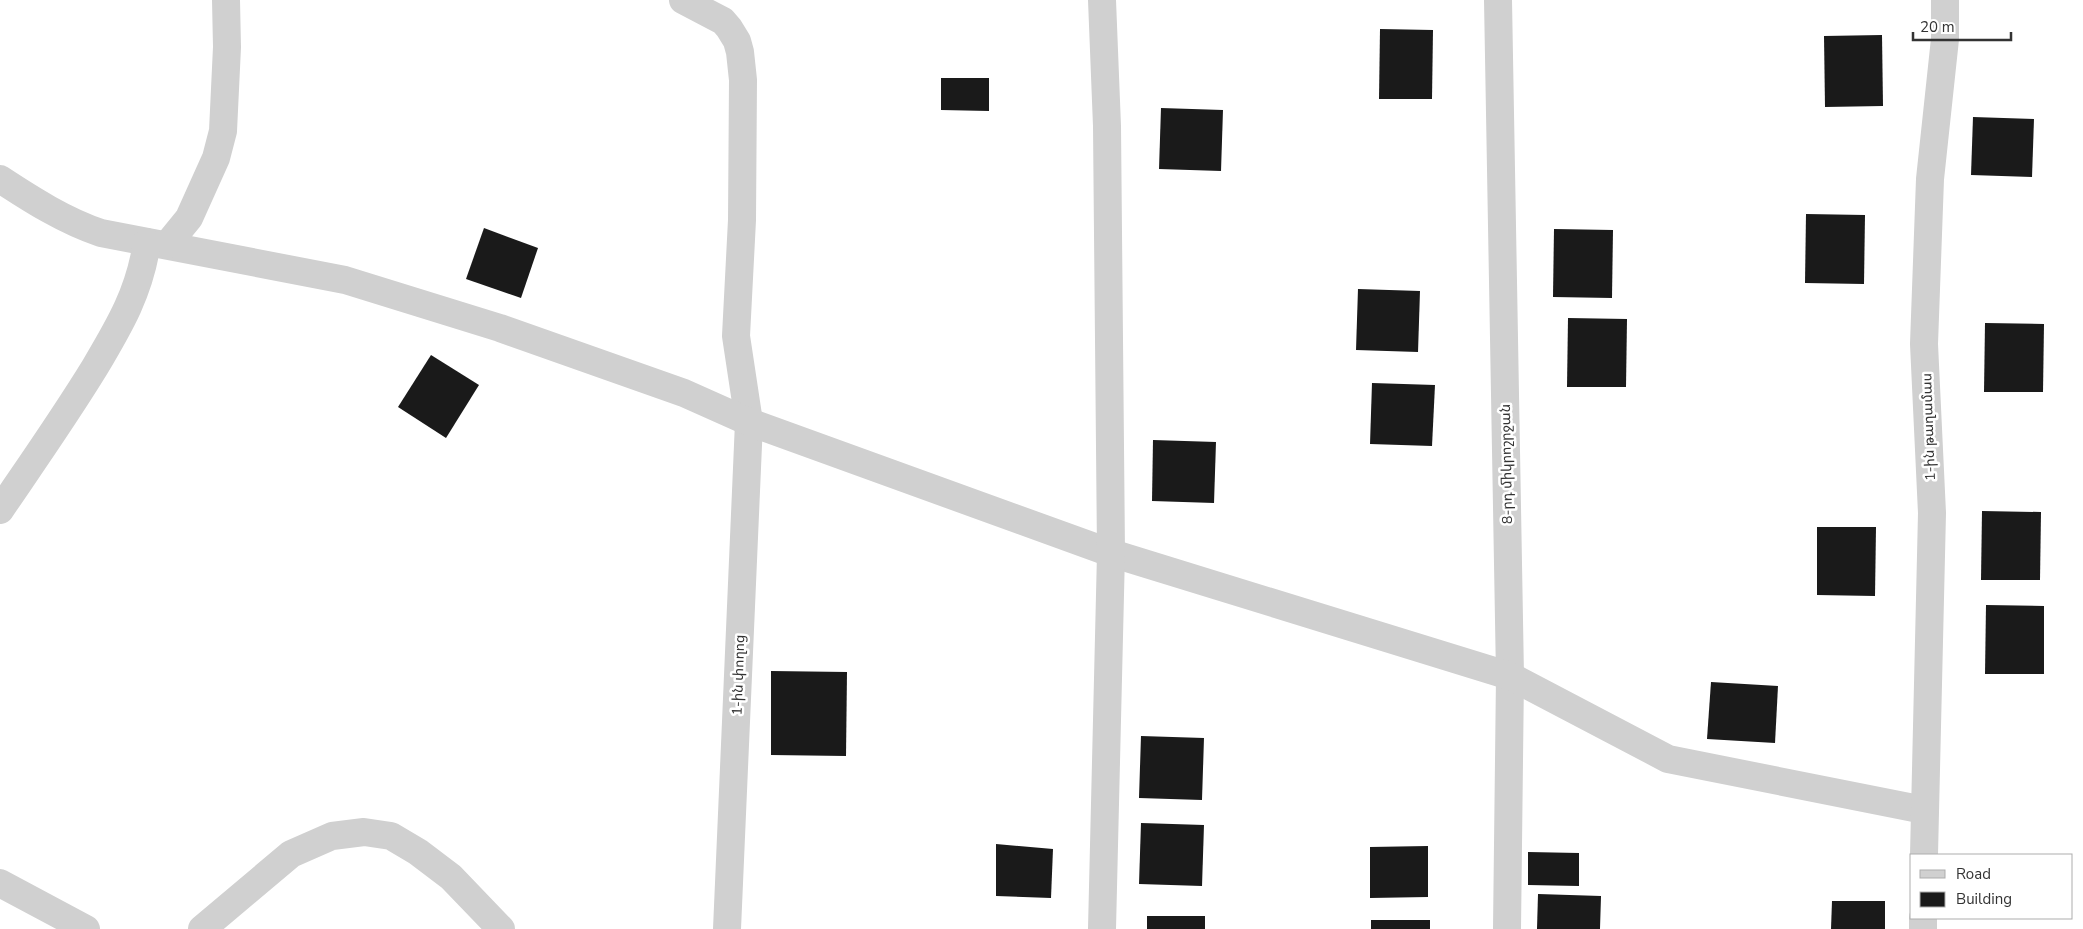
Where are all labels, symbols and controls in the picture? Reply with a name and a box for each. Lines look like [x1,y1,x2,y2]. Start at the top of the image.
scale bar [1913,10,2010,42]
text: 20 m [1920,17,1955,37]
street label: 1-ին թաղամաս [1917,373,1940,481]
street label: 8-րդ միկրոշրջան [1496,404,1517,524]
street label: 1-ին փողոց [728,634,749,716]
legend [1910,854,2073,919]
text: Road [1956,864,1991,884]
text: Building [1956,889,2012,909]

